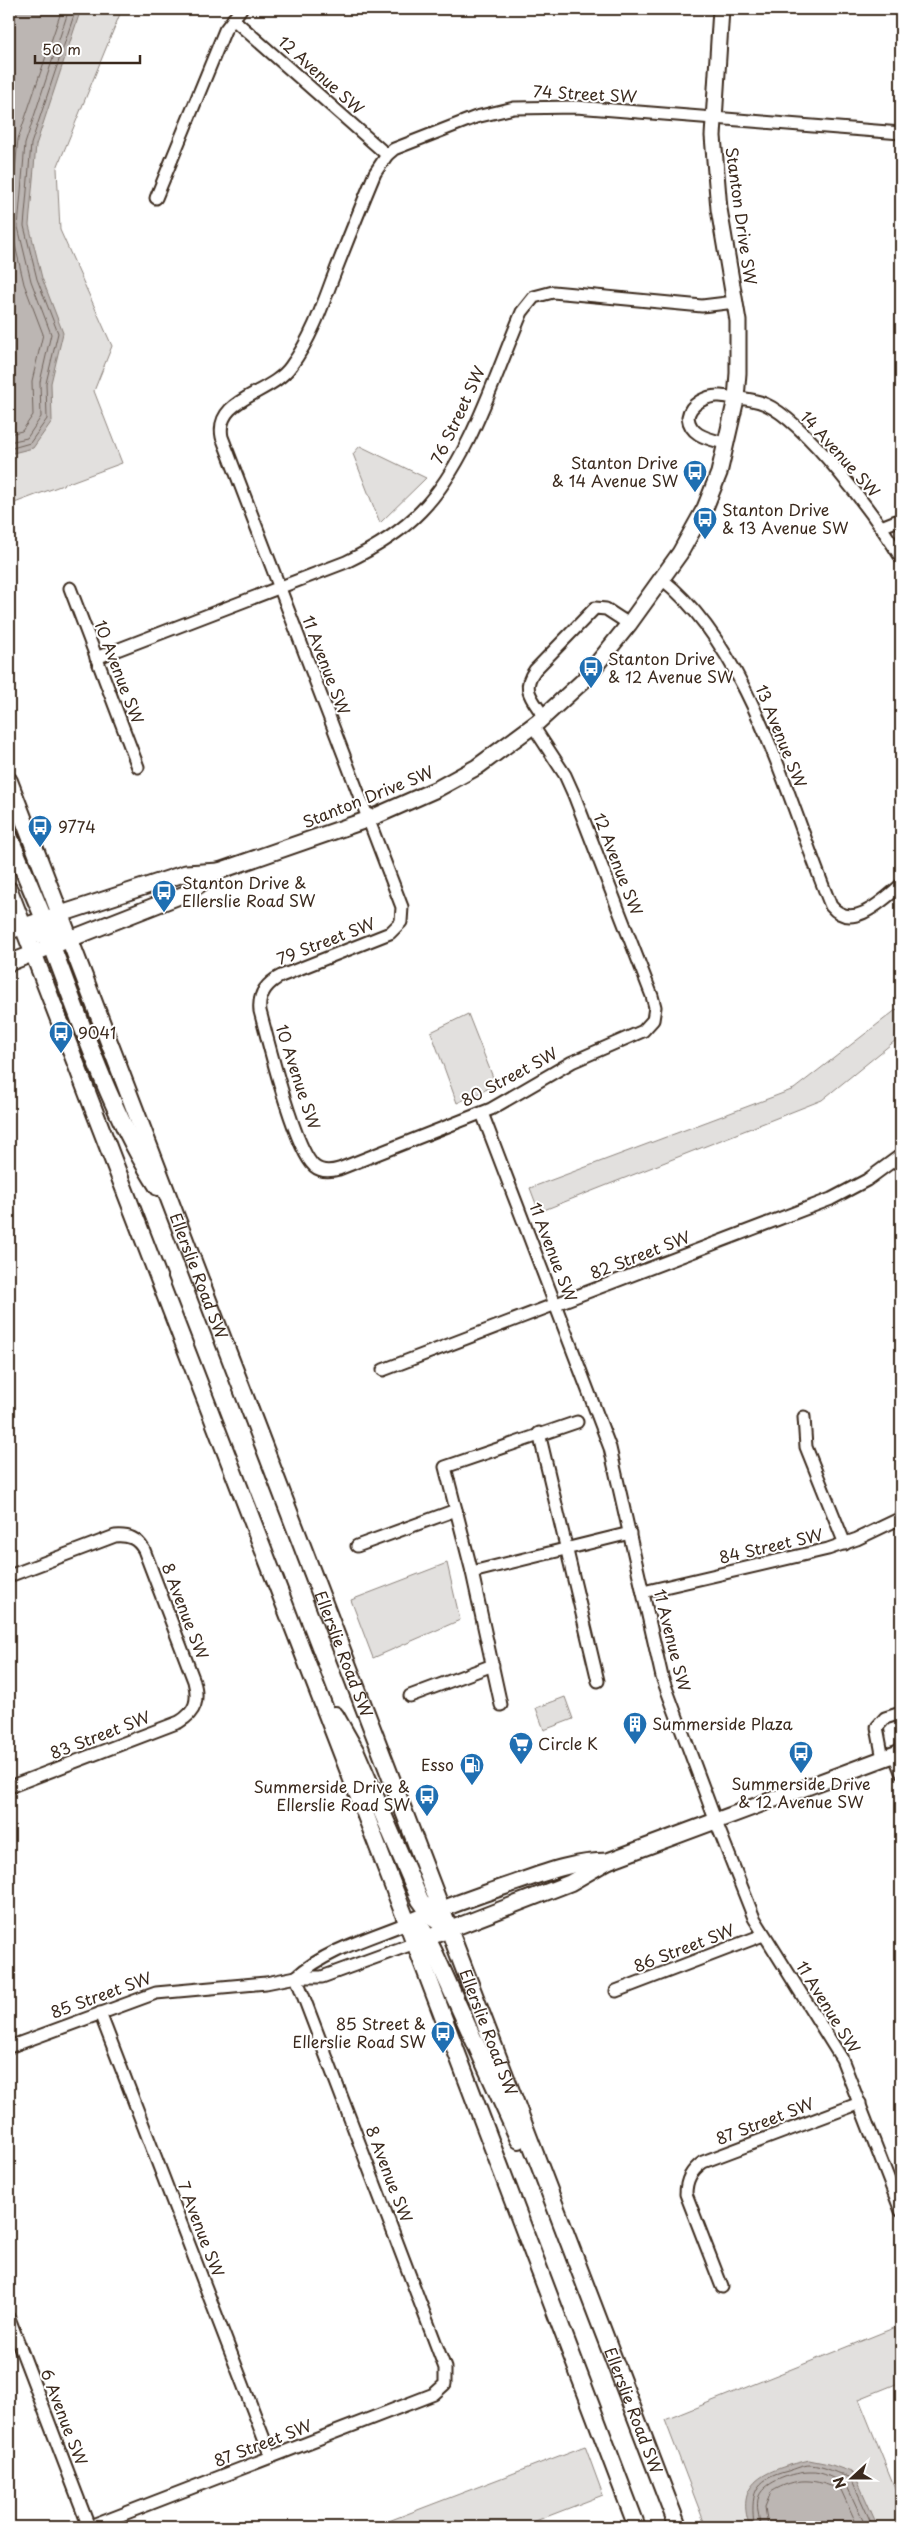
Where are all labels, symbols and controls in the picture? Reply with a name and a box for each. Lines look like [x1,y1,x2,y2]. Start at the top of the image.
street label: 12 Avenue SW [273,29,370,120]
scale bar [35,32,140,64]
text: 50 m [42,37,81,60]
street label: 74 Street SW [532,78,638,108]
street label: Stanton Drive SW [720,145,764,287]
street label: 76 Street SW [424,362,490,467]
street label: 14 Avenue SW [795,405,887,502]
place label: Stanton Drive & 14 Avenue SW [552,450,679,492]
bus stop icon: Stanton Drive & 14 Avenue SW [682,459,708,493]
place label: Stanton Drive & 13 Avenue SW [722,497,849,539]
bus stop icon: Stanton Drive & 13 Avenue SW [692,506,718,540]
street label: 11 Avenue SW [297,611,357,718]
street label: 10 Avenue SW [89,617,151,727]
place label: Stanton Drive & 12 Avenue SW [608,646,734,688]
bus stop icon: Stanton Drive & 12 Avenue SW [578,655,604,689]
street label: 13 Avenue SW [750,681,814,791]
street label: Stanton Drive SW [299,759,437,833]
street label: 12 Avenue SW [588,809,650,919]
bus stop icon: 9774 [27,814,53,848]
place label: 9774 [58,814,96,838]
place label: Stanton Drive & Ellerslie Road SW [182,870,316,912]
bus stop icon: Stanton Drive & Ellerslie Road SW [151,879,177,913]
street label: 79 Street SW [273,910,378,970]
bus stop icon: 9041 [48,1020,74,1054]
place label: 9041 [78,1020,116,1044]
street label: 10 Avenue SW [271,1021,327,1133]
street label: 80 Street SW [456,1040,562,1112]
street label: 11 Avenue SW [524,1198,584,1305]
street label: Ellerslie Road SW [164,1209,235,1343]
street label: 82 Street SW [586,1224,693,1284]
street label: 84 Street SW [716,1521,825,1569]
street label: 8 Avenue SW [157,1559,216,1663]
street label: 11 Avenue SW [649,1586,697,1694]
street label: Ellerslie Road SW [309,1587,380,1721]
street label: 83 Street SW [46,1704,153,1764]
building icon: Summerside Plaza [622,1711,648,1745]
place label: Summerside Plaza [652,1711,793,1735]
supermarket icon: Circle K [508,1731,534,1765]
place label: Circle K [538,1731,598,1755]
bus stop icon: Summerside Drive & 12 Avenue SW [788,1740,814,1774]
place label: Esso [421,1752,454,1776]
fuel station icon: Esso [459,1752,485,1786]
place label: Summerside Drive & 12 Avenue SW [731,1771,871,1813]
place label: Summerside Drive & Ellerslie Road SW [253,1774,411,1816]
bus stop icon: Summerside Drive & Ellerslie Road SW [414,1783,440,1817]
street label: 86 Street SW [630,1917,738,1977]
street label: 11 Avenue SW [791,1956,867,2058]
street label: 85 Street SW [47,1965,155,2023]
street label: Ellerslie Road SW [454,1965,525,2099]
place label: 85 Street & Ellerslie Road SW [293,2011,427,2053]
bus stop icon: 85 Street & Ellerslie Road SW [430,2020,456,2054]
street label: 87 Street SW [712,2090,817,2150]
street label: 8 Avenue SW [361,2122,420,2226]
street label: 7 Avenue SW [173,2177,231,2280]
street label: Ellerslie Road SW [599,2343,670,2477]
street label: 6 Avenue SW [36,2365,95,2469]
street label: 87 Street SW [210,2412,315,2472]
north arrow [828,2454,878,2504]
text: N [828,2474,851,2492]

